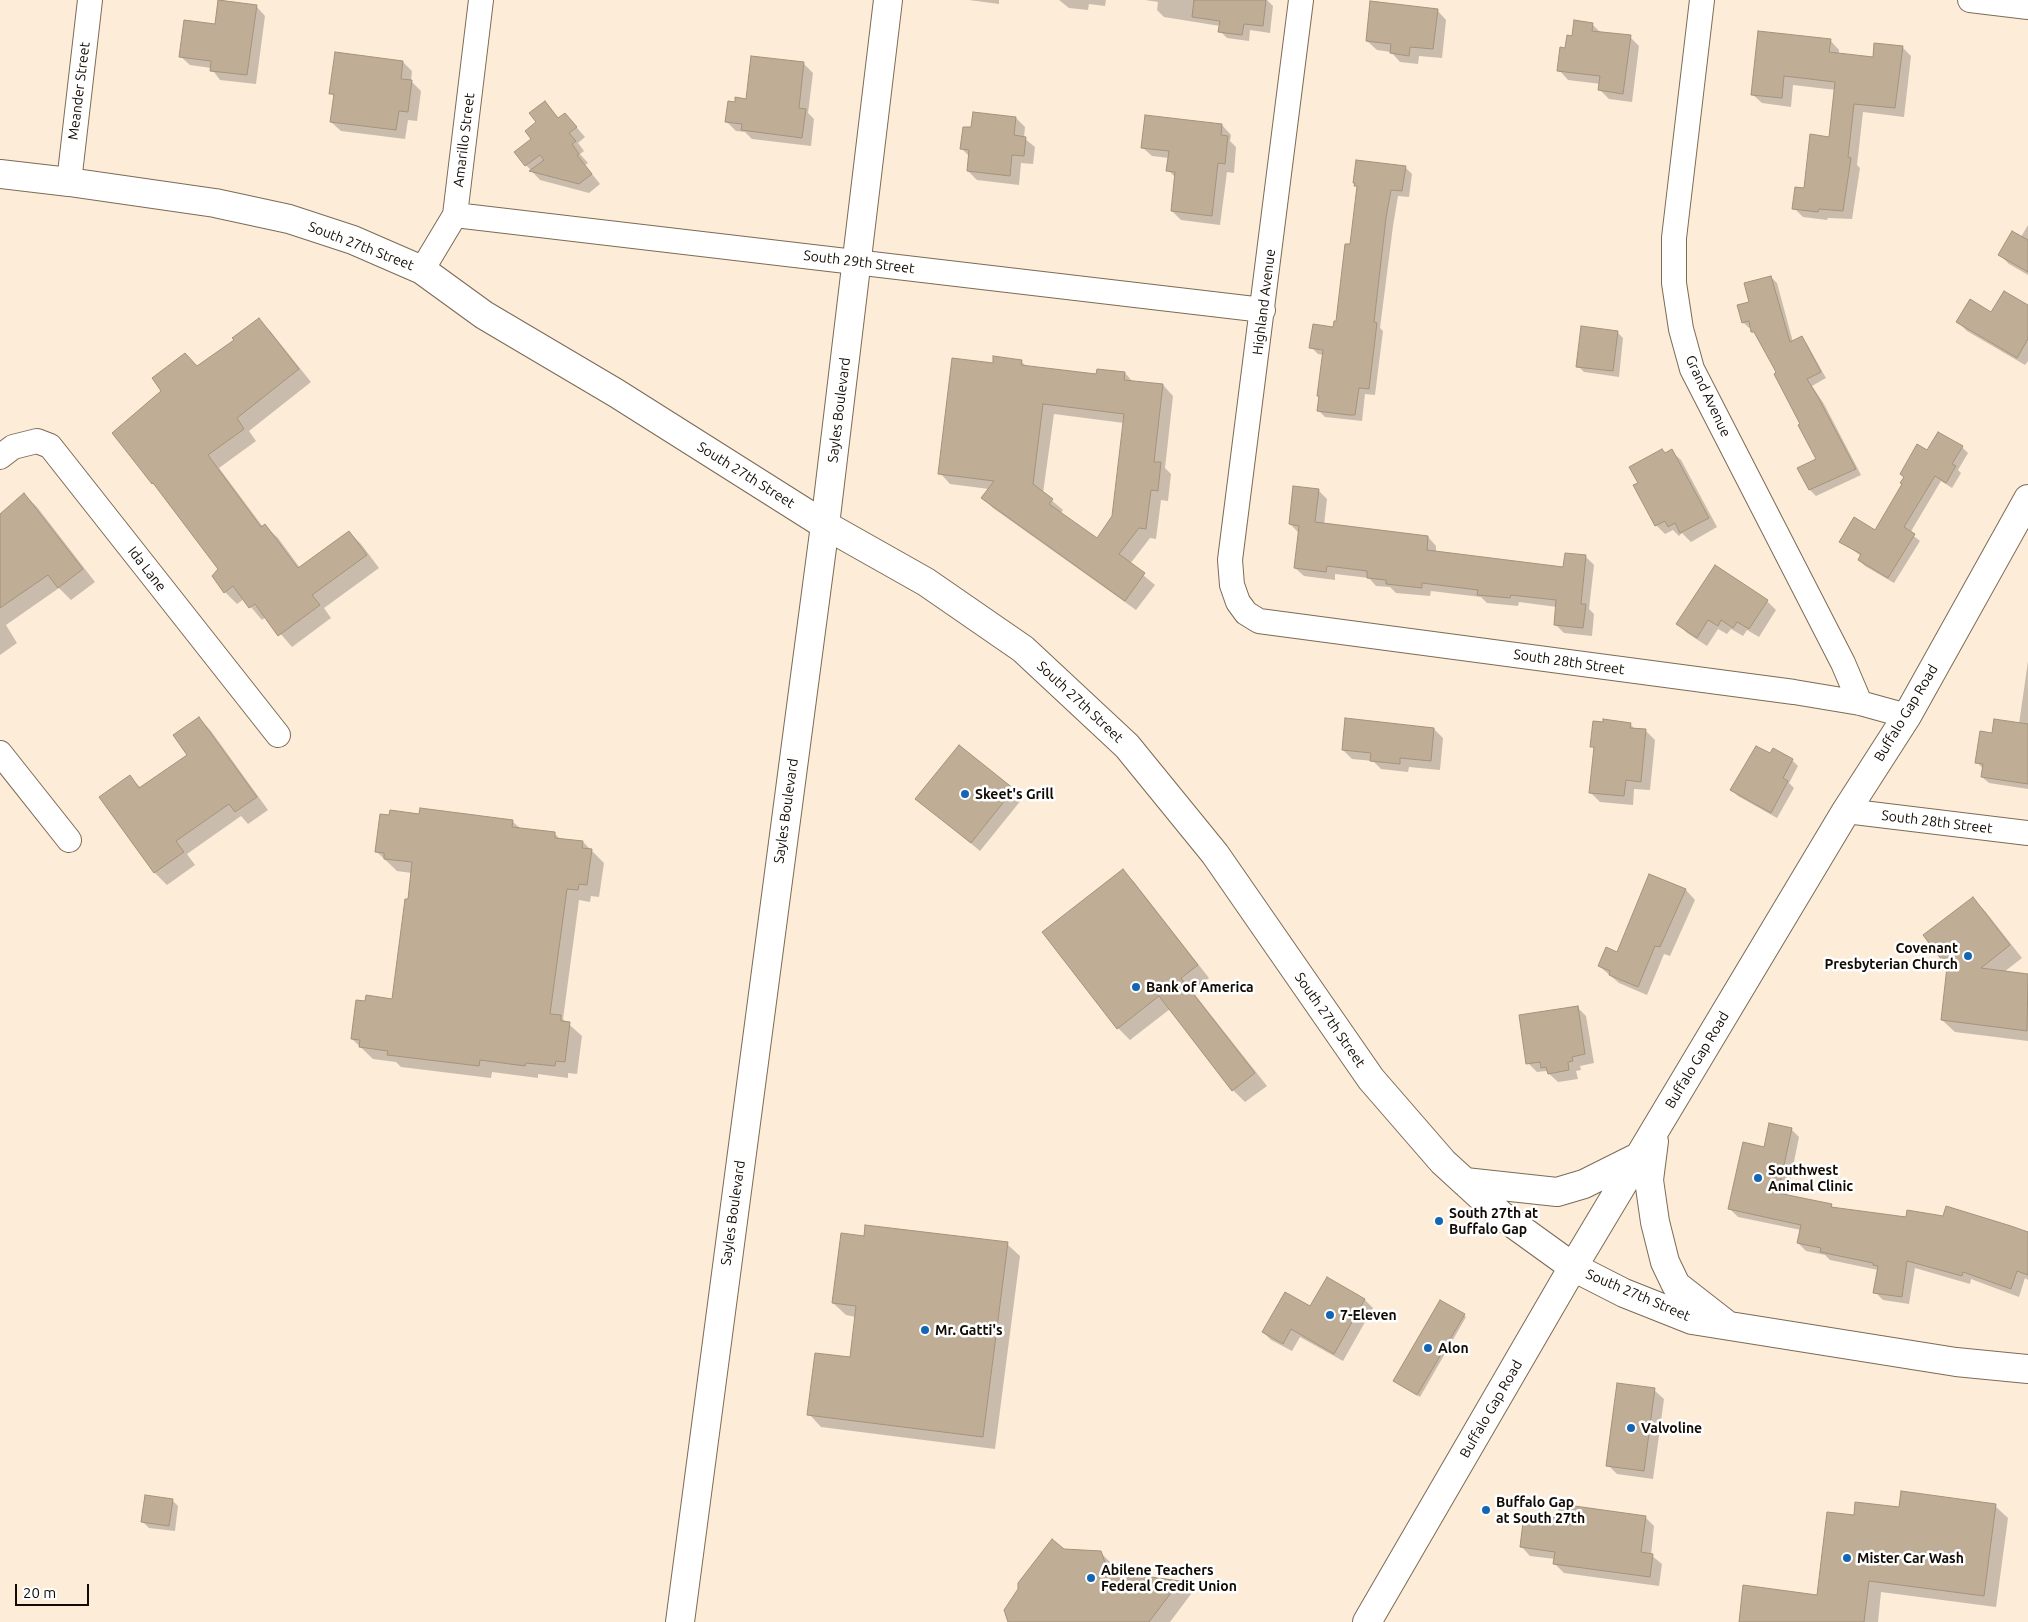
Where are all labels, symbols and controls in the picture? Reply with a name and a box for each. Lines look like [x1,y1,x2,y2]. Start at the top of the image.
street label: Meander Street [65,41,93,141]
street label: Amarillo Street [450,92,478,188]
street label: South 27th Street [306,218,416,274]
street label: South 29th Street [802,247,916,277]
street label: Highland Avenue [1249,248,1279,356]
street label: Grand Avenue [1682,352,1734,440]
street label: Sayles Boulevard [824,356,854,464]
street label: South 27th Street [694,438,798,512]
street label: Ida Lane [124,543,170,595]
street label: South 28th Street [1512,646,1626,678]
street label: South 27th Street [1033,658,1127,746]
street label: Buffalo Gap Road [1870,662,1942,764]
street label: Sayles Boulevard [770,757,802,865]
place label: Skeet's Grill [975,786,1054,802]
marker: Skeet's Grill [959,788,971,800]
street label: South 28th Street [1880,807,1994,837]
place label: Covenant Presbyterian Church [1824,940,1958,972]
marker: Covenant Presbyterian Church [1962,950,1974,962]
street label: South 27th Street [1291,969,1369,1071]
place label: Bank of America [1146,979,1254,995]
marker: Bank of America [1130,981,1142,993]
street label: Buffalo Gap Road [1661,1009,1733,1111]
street label: Sayles Boulevard [717,1159,749,1267]
place label: Southwest Animal Clinic [1768,1162,1853,1194]
marker: Southwest Animal Clinic [1752,1172,1764,1184]
place label: South 27th at Buffalo Gap [1449,1205,1538,1238]
marker: South 27th at Buffalo Gap [1433,1215,1445,1227]
street label: South 27th Street [1583,1265,1693,1325]
place label: 7-Eleven [1340,1307,1397,1323]
marker: 7-Eleven [1324,1309,1336,1321]
place label: Mr. Gatti's [935,1322,1002,1338]
marker: Mr. Gatti's [919,1324,931,1336]
place label: Alon [1438,1340,1469,1356]
marker: Alon [1422,1342,1434,1354]
street label: Buffalo Gap Road [1456,1357,1526,1461]
place label: Valvoline [1641,1420,1702,1436]
marker: Valvoline [1625,1422,1637,1434]
place label: Buffalo Gap at South 27th [1496,1494,1585,1526]
marker: Buffalo Gap at South 27th [1480,1504,1492,1516]
place label: Mister Car Wash [1857,1550,1964,1566]
marker: Mister Car Wash [1841,1552,1853,1564]
place label: Abilene Teachers Federal Credit Union [1101,1562,1237,1594]
marker: Abilene Teachers Federal Credit Union [1085,1572,1097,1584]
scale bar [18,1574,91,1606]
text: 20 m [23,1584,56,1601]

